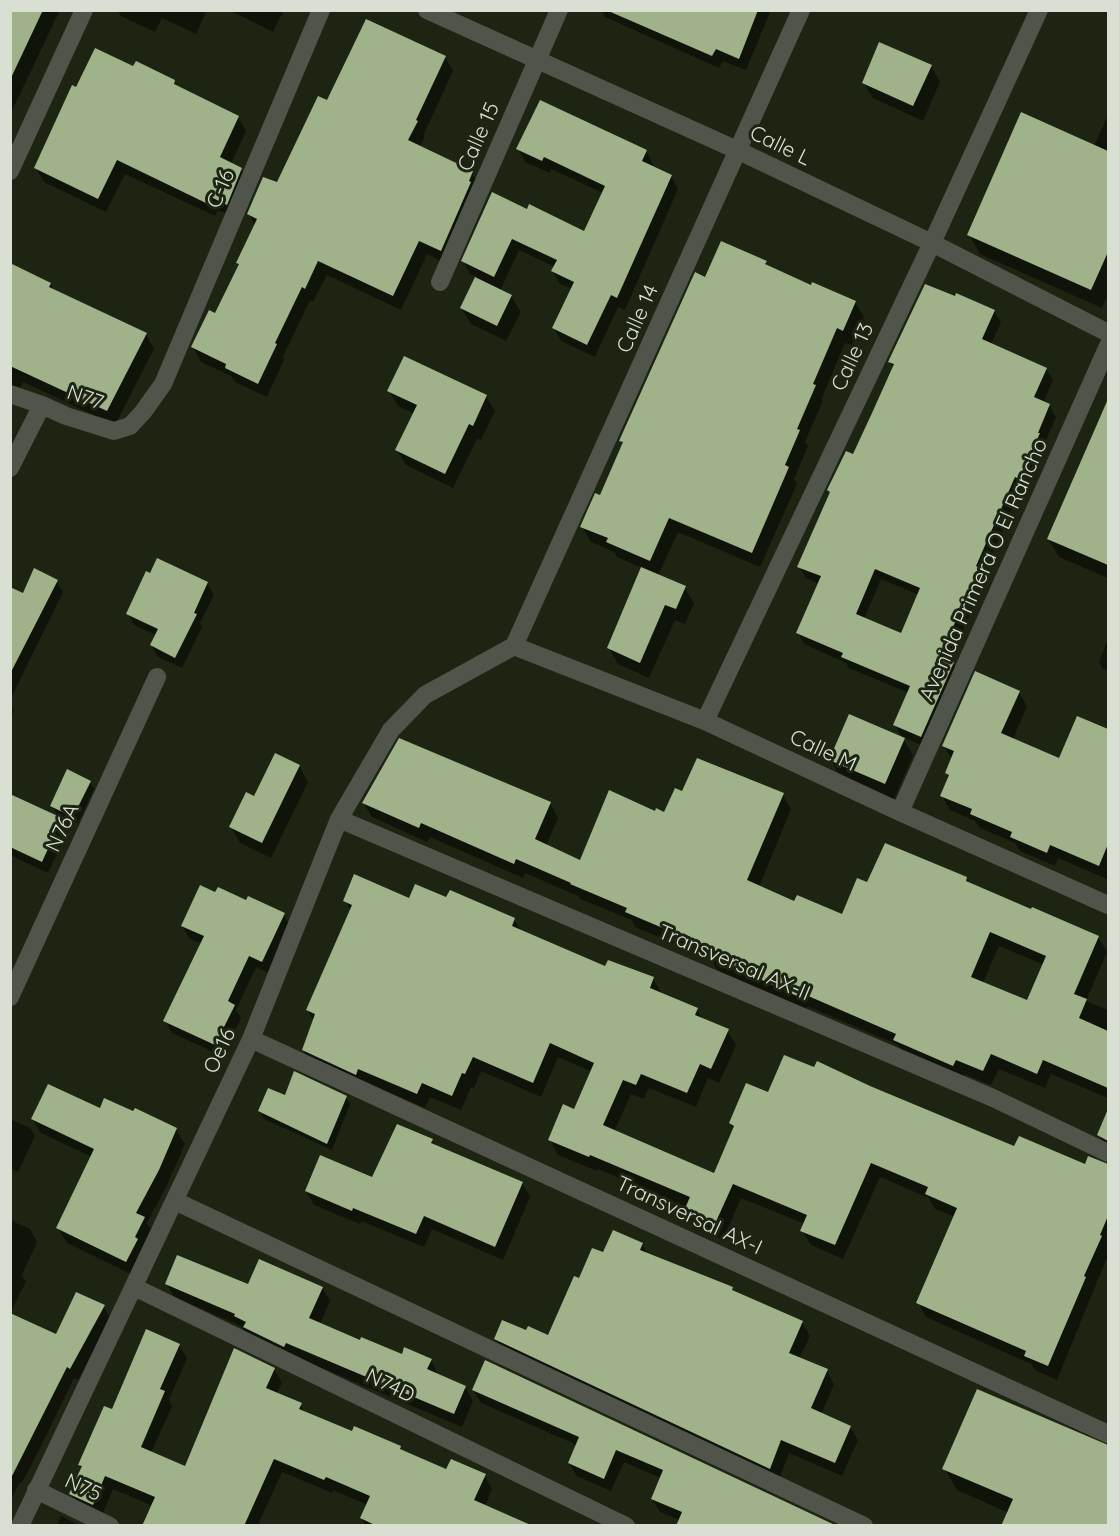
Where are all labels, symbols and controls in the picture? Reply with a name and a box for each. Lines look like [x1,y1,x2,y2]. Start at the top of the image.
street label: Calle 15 [453,99,505,175]
street label: Calle L [745,121,815,171]
street label: C-16 [202,166,240,212]
street label: Calle 14 [612,281,664,357]
street label: Calle 13 [826,319,880,395]
street label: N77 [63,380,107,416]
street label: Avenida Primera O El Rancho [915,435,1053,705]
street label: Calle M [786,725,860,777]
street label: N76A [41,800,85,856]
street label: Transversal AX-II [654,920,814,1006]
street label: Oe16 [199,1024,241,1078]
street label: Transversal AX-I [612,1171,766,1261]
street label: N74D [361,1363,419,1409]
street label: N75 [61,1469,105,1507]

